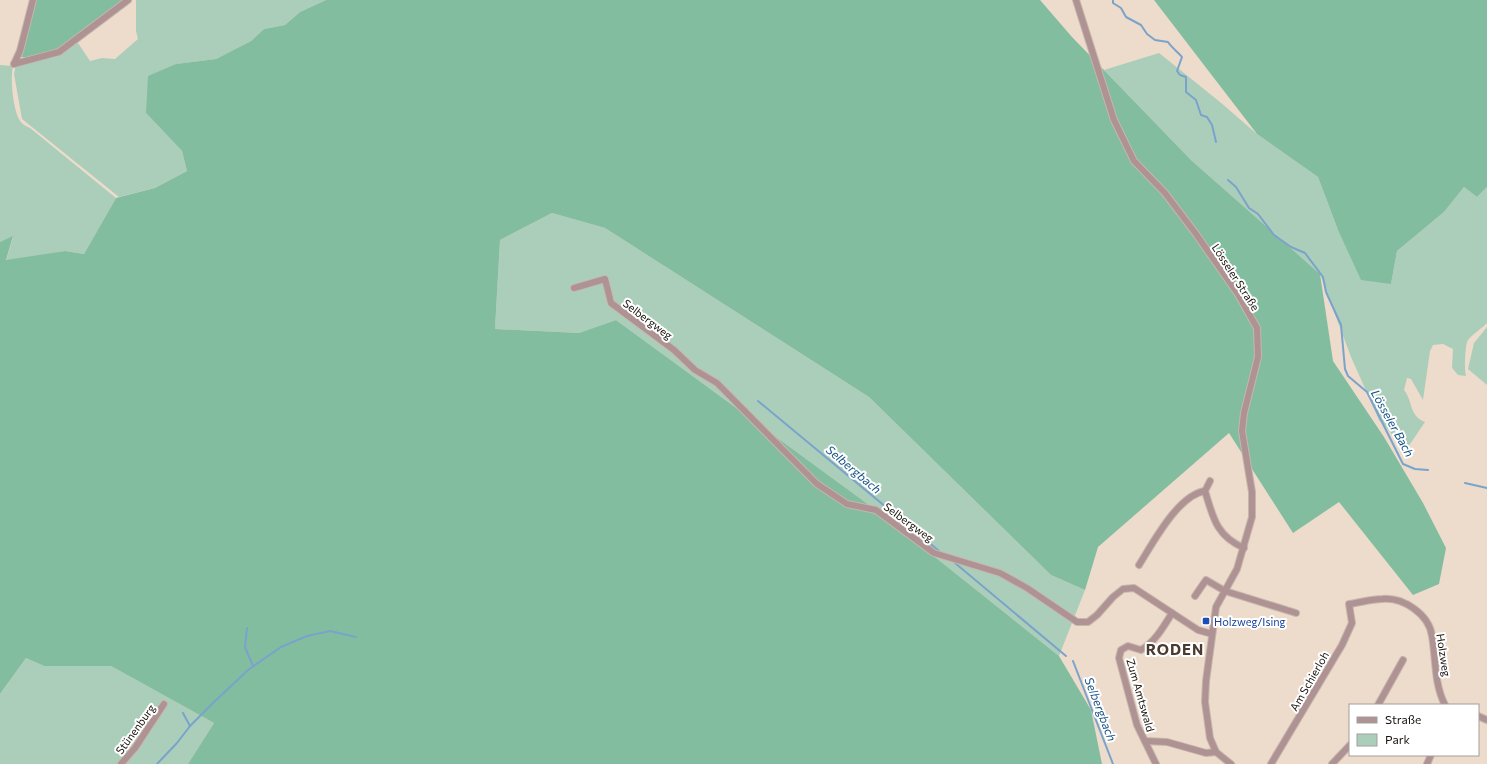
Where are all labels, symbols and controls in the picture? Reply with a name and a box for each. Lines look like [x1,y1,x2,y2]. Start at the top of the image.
street label: Lösseler Straße [1210,241,1263,313]
street label: Selbergweg [621,296,675,342]
water label: Lösseler Bach [1369,387,1417,459]
water label: Selbergbach [824,442,884,496]
street label: Selbergweg [882,500,936,544]
place label: Holzweg/Ising [1214,615,1286,628]
marker: Holzweg/Ising [1201,616,1211,626]
street label: Holzweg [1434,633,1454,678]
district label: RODEN [1146,640,1204,658]
street label: Am Schierloh [1287,649,1331,713]
street label: Zum Amtswald [1124,657,1158,733]
water label: Selbergbach [1082,675,1120,743]
street label: Stünenburg [113,702,157,756]
legend [1349,704,1479,756]
text: Straße [1385,712,1421,726]
text: Park [1385,732,1411,746]

